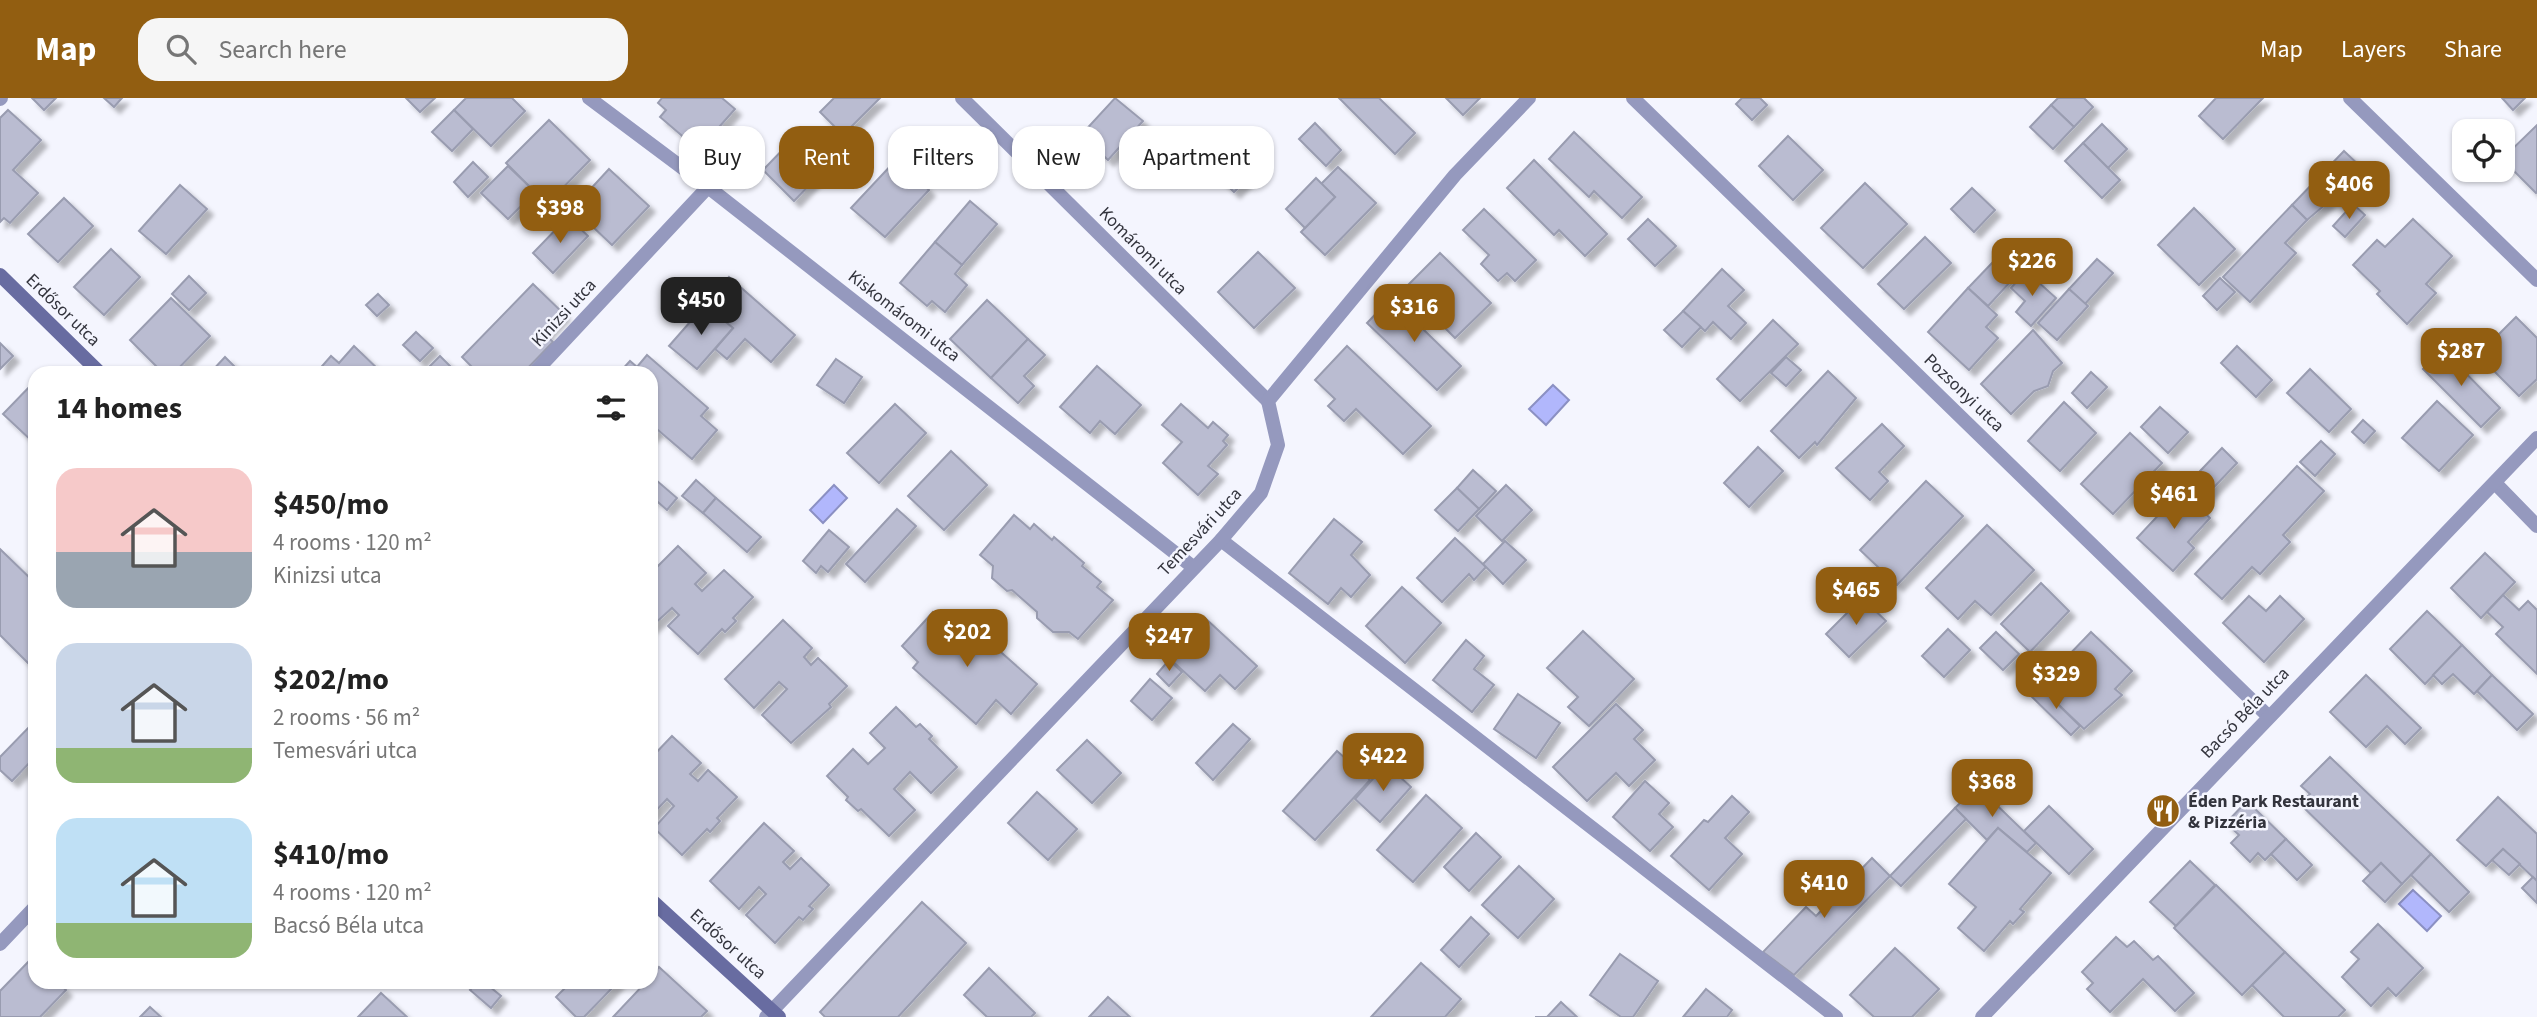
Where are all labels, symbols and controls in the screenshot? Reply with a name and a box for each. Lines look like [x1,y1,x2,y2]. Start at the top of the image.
search box [138,18,628,81]
text: Map [35,26,96,73]
icon: search [162,30,200,68]
text: Search here [218,31,347,68]
text: Map [2260,32,2303,67]
text: Layers [2341,32,2406,67]
text: Share [2444,32,2502,67]
map controls [2452,119,2515,182]
button: locate [2452,119,2515,182]
chip: Buy [679,126,765,189]
chip: Rent [779,126,874,189]
chip: Filters [888,126,998,189]
chip: New [1012,126,1105,189]
chip: Apartment [1119,126,1274,189]
pin: $406 [2308,162,2390,221]
text: $406 [2325,167,2373,200]
pin: $398 [519,186,601,245]
text: $398 [536,191,584,224]
street label: Komáromi utca [1093,201,1193,301]
pin: $226 [1991,238,2073,298]
text: $226 [2008,244,2056,277]
street label: Kiskomáromi utca [843,264,965,368]
street label: Erdősor utca [20,268,106,352]
street label: Kinizsi utca [526,273,602,353]
pin: $450 [660,278,742,337]
text: $450 [677,283,725,316]
pin: $316 [1373,285,1455,344]
text: $316 [1390,290,1438,323]
pin: $287 [2420,328,2502,388]
text: $287 [2437,334,2485,367]
street label: Pozsonyi utca [1918,348,2010,438]
text: 14 homes [56,387,182,430]
icon: filters [592,389,630,427]
pin: $461 [2133,472,2215,531]
text: $461 [2150,477,2198,510]
street label: Temesvári utca [1152,482,1248,582]
text: $450/mo [273,483,389,526]
icon: home [112,496,196,580]
text: 4 rooms · 120 m² [273,526,432,559]
text: Kinizsi utca [273,559,382,592]
pin: $465 [1815,568,1897,627]
text: $465 [1832,573,1880,606]
pin: $202 [926,610,1008,669]
pin: $247 [1128,614,1210,673]
text: $202 [943,615,991,648]
text: $247 [1145,619,1193,652]
pin: $329 [2015,652,2097,711]
text: $329 [2032,657,2080,690]
text: $202/mo [273,658,389,701]
street label: Bacsó Béla utca [2195,662,2295,764]
icon: home [112,671,196,755]
text: 2 rooms · 56 m² [273,701,420,734]
text: Temesvári utca [273,734,417,767]
pin: $422 [1342,734,1424,793]
text: $422 [1359,739,1407,772]
pin: $368 [1951,760,2033,819]
text: $368 [1968,765,2016,798]
place label: Éden Park Restaurant & Pizzéria [2188,789,2359,835]
restaurant icon: Éden Park Restaurant & Pizzéria [2144,792,2182,830]
text: $410/mo [273,833,389,876]
icon: home [112,846,196,930]
pin: $410 [1783,860,1865,920]
text: $410 [1800,866,1848,899]
text: 4 rooms · 120 m² [273,876,432,909]
street label: Erdősor utca [684,903,772,985]
text: Bacsó Béla utca [273,909,424,942]

